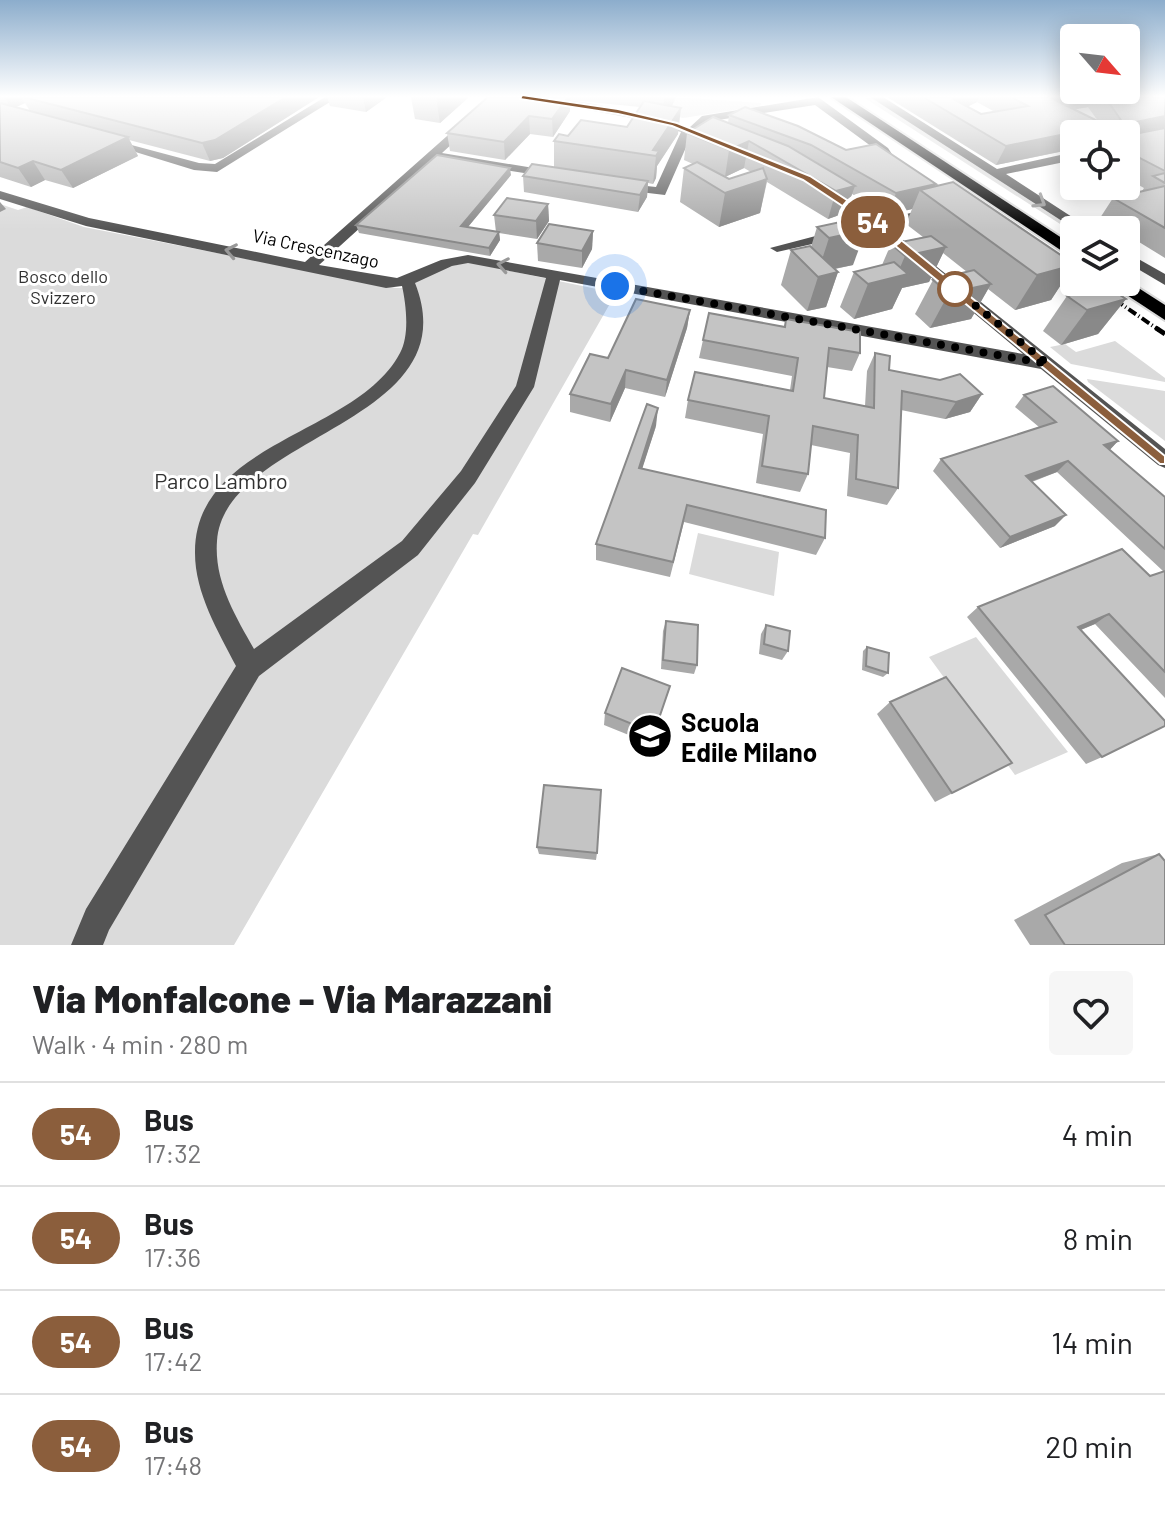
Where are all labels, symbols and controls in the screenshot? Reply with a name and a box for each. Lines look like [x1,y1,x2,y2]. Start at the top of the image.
north arrow [1060,24,1140,104]
map controls [1060,24,1140,296]
button: locate [1060,120,1140,200]
one-way arrow [1031,192,1046,207]
line badge: 54 [837,196,909,248]
text: 54 [857,205,889,239]
button: layers [1060,216,1140,296]
street label: Via Crescenzago [251,224,381,272]
one-way arrow [225,243,238,260]
one-way arrow [496,257,510,274]
park label: Bosco dello Svizzero [18,265,108,308]
your location [595,266,635,306]
unlabelled marker [938,272,972,306]
park label: Parco Lambro [154,467,288,493]
place label: Scuola Edile Milano [681,706,817,767]
school or university icon: Scuola Edile Milano [626,712,674,760]
button: heart [1049,971,1133,1055]
text: Via Monfalcone - Via Marazzani [32,975,552,1021]
text: Walk · 4 min · 280 m [32,1028,248,1059]
text: Bus [144,1101,194,1137]
text: 4 min [1062,1116,1133,1152]
text: 54 [60,1117,92,1151]
text: 17:32 [144,1137,202,1168]
text: Bus [144,1205,194,1241]
text: 8 min [1063,1220,1133,1256]
text: 54 [60,1221,92,1255]
text: 17:36 [144,1241,201,1272]
text: Bus [144,1309,194,1345]
text: 14 min [1051,1324,1133,1360]
text: 54 [60,1325,92,1359]
text: 17:42 [144,1345,202,1376]
text: Bus [144,1413,194,1449]
text: 20 min [1045,1428,1133,1464]
text: 54 [60,1429,92,1463]
text: 17:48 [144,1449,202,1480]

